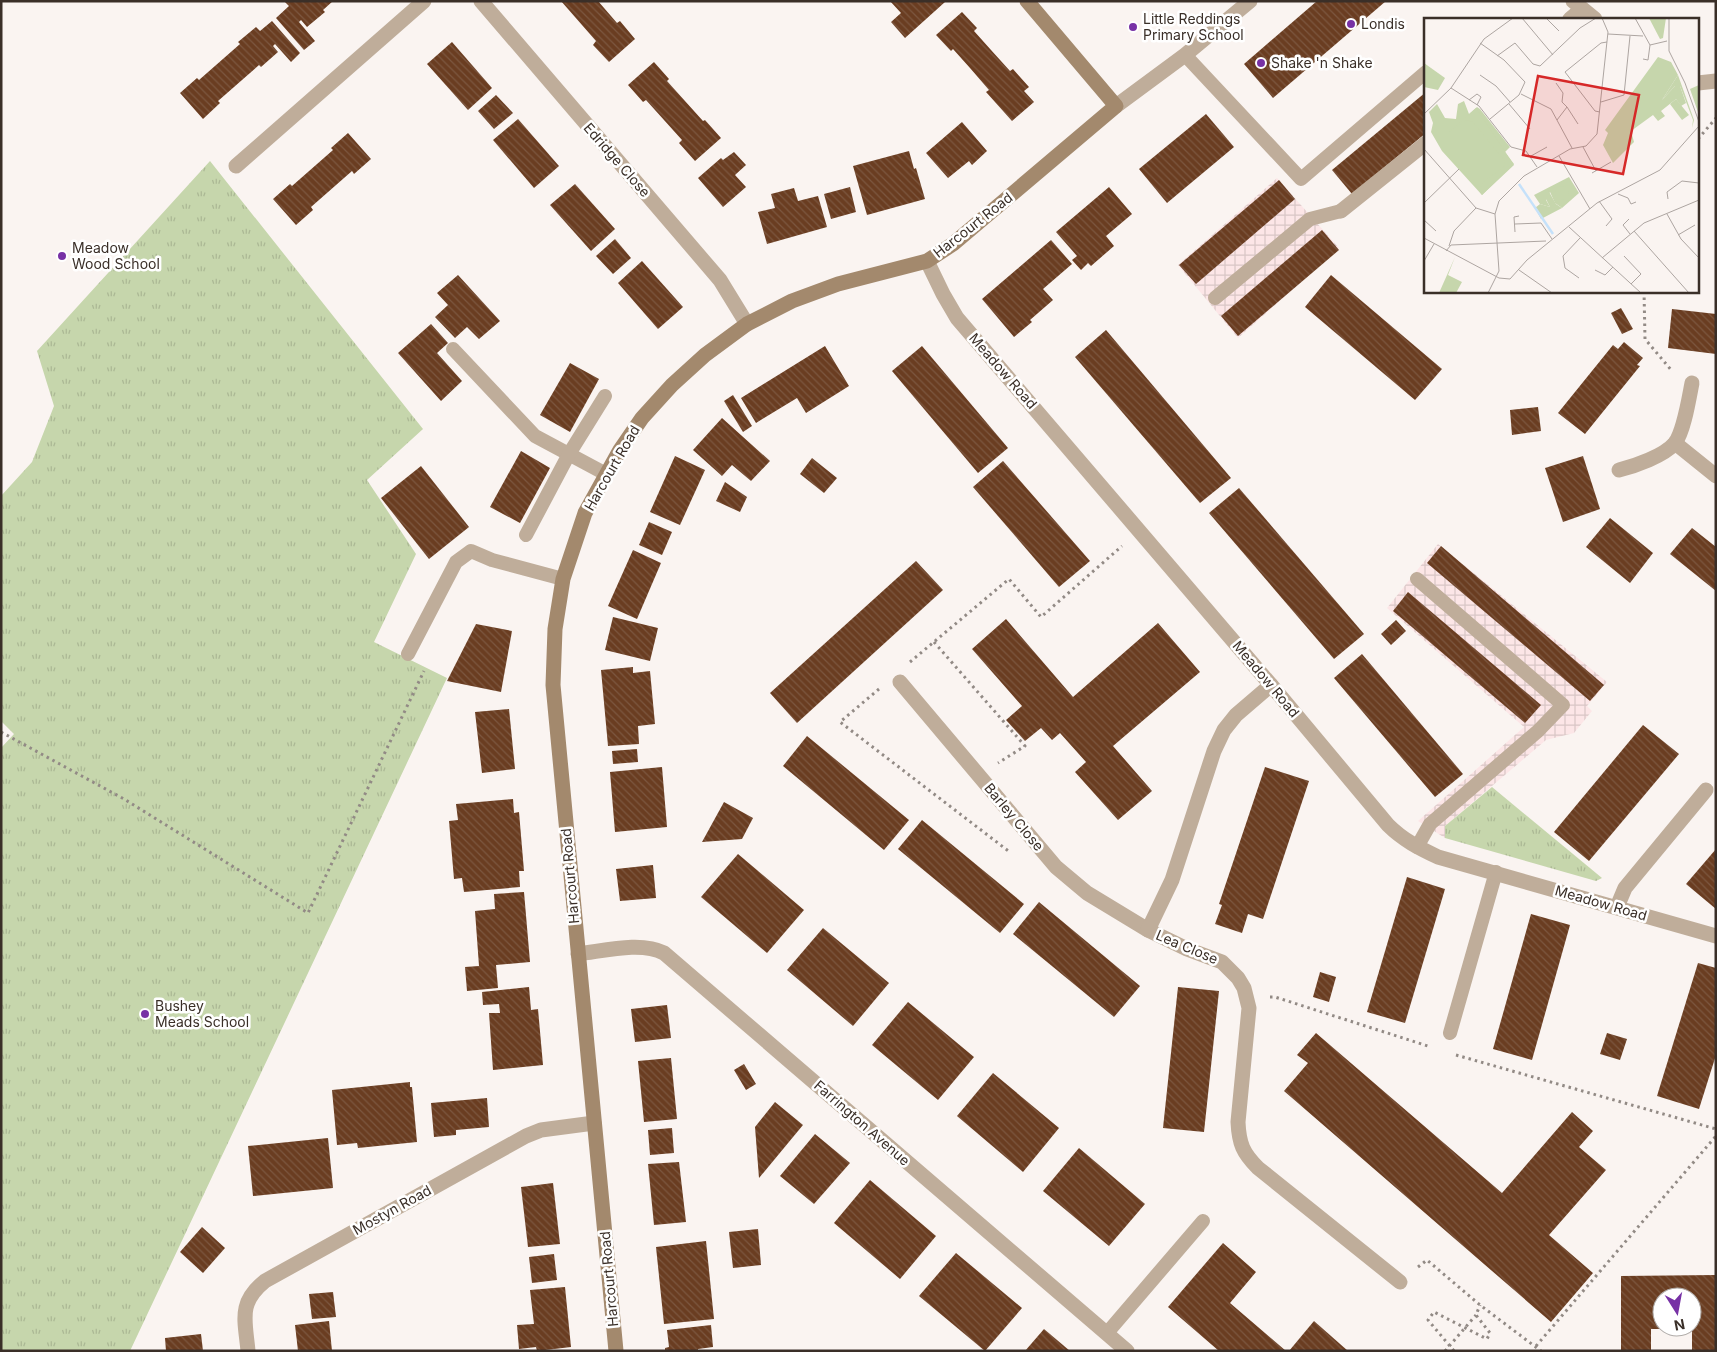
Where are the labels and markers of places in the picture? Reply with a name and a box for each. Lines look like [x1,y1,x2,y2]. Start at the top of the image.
place label: Little Reddings Primary School [1143,10,1244,43]
place label: Londis [1361,15,1405,32]
marker: Londis [1345,18,1357,30]
marker: Little Reddings Primary School [1127,21,1139,33]
place label: Shake 'n Shake [1271,54,1373,71]
marker: Shake 'n Shake [1255,57,1267,69]
place label: Meadow Wood School [72,239,160,272]
marker: Meadow Wood School [56,250,68,262]
place label: Bushey Meads School [155,997,249,1030]
marker: Bushey Meads School [139,1008,151,1020]

